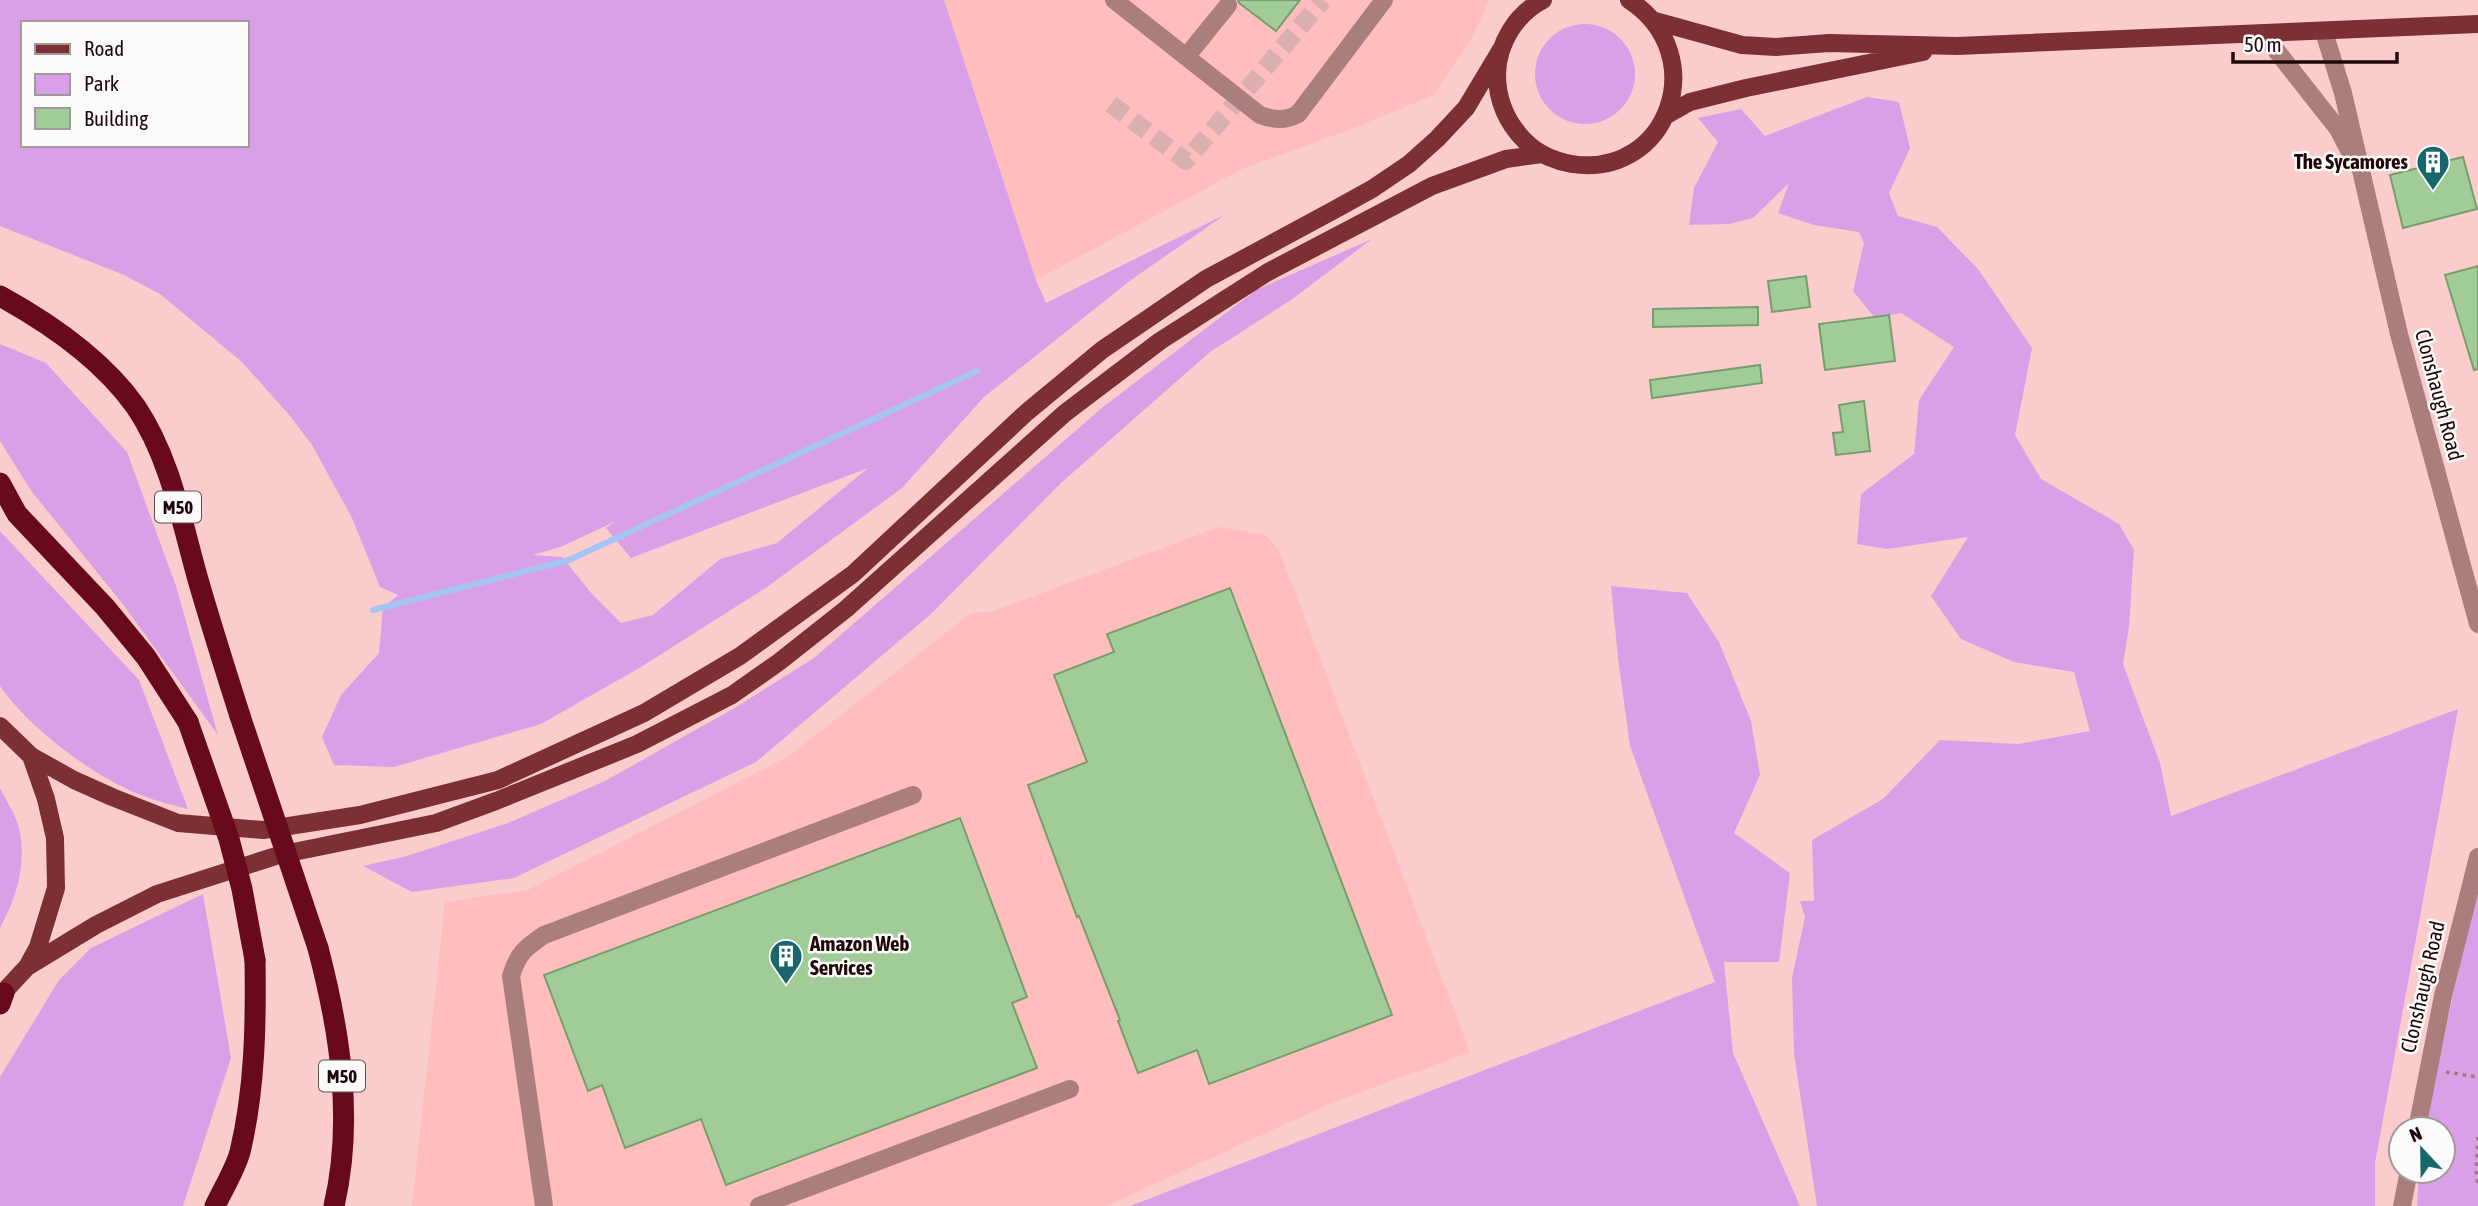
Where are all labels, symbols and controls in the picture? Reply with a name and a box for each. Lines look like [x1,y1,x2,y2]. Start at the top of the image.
legend [21,21,248,147]
scale bar [2233,21,2398,65]
text: 50 m [2244,32,2282,56]
text: Road [84,36,124,60]
text: Park [84,71,119,95]
text: Building [84,106,148,130]
building icon: The Sycamores [2414,143,2452,192]
place label: The Sycamores [2294,149,2409,173]
street label: Clonshaugh Road [2411,327,2469,463]
road number: M50 [155,492,201,522]
street label: Clonshaugh Road [2395,919,2449,1055]
place label: Amazon Web Services [809,931,910,979]
building icon: Amazon Web Services [767,937,805,986]
road number: M50 [319,1060,365,1092]
north arrow [2387,1115,2457,1185]
text: N [2406,1122,2425,1147]

